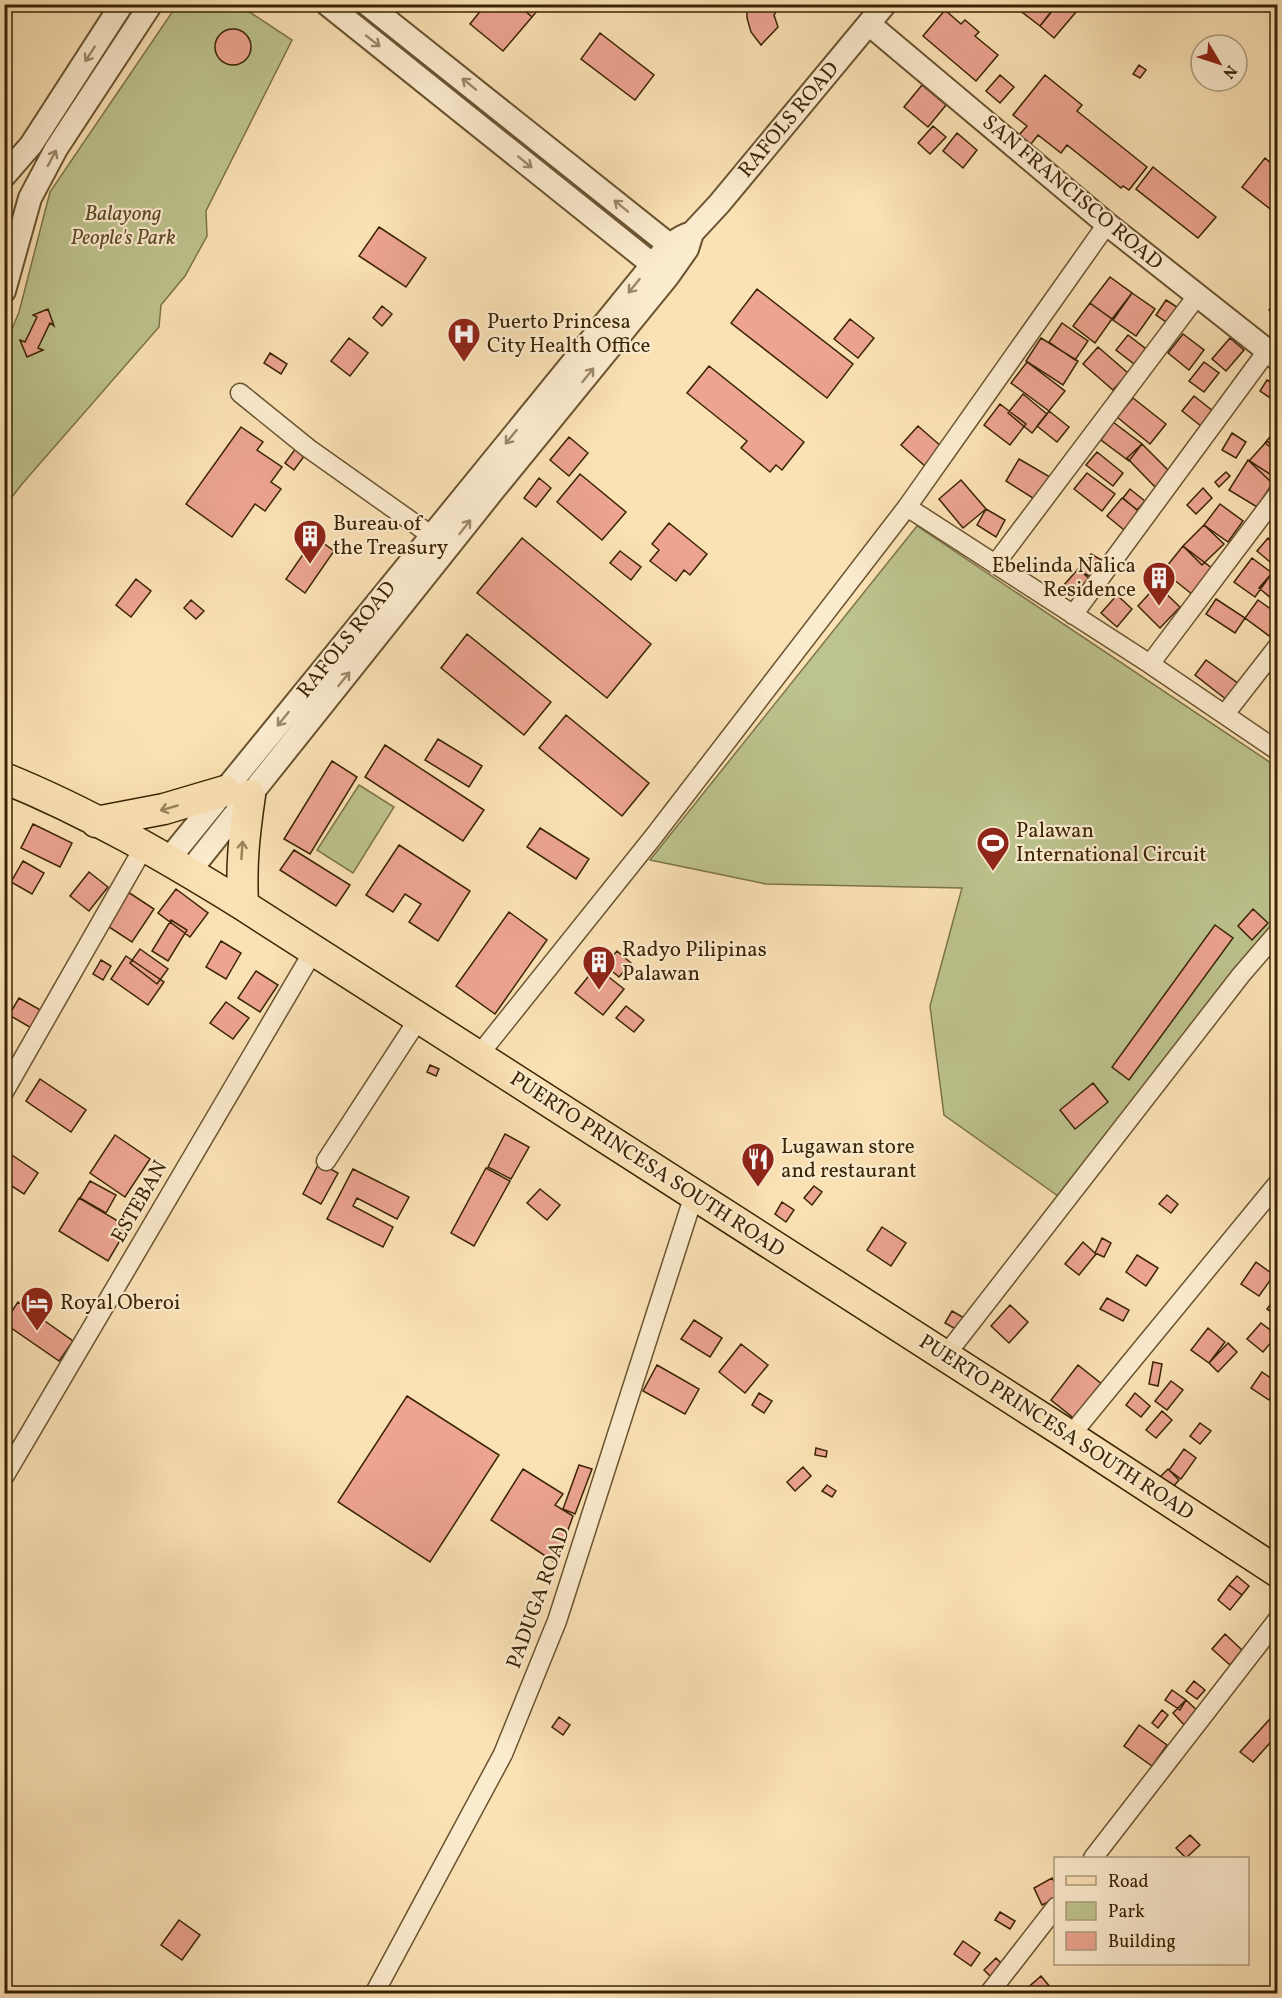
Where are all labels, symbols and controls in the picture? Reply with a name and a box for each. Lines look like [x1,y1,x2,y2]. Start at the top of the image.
north arrow [1189,33,1249,93]
one-way arrow [364,34,380,47]
one-way arrow [84,45,96,62]
street label: RAFOLS ROAD [732,56,846,184]
text: N [1217,60,1241,83]
one-way arrow [461,78,477,91]
street label: SAN FRANCISCO ROAD [975,109,1169,277]
one-way arrow [47,149,58,167]
one-way arrow [517,156,533,169]
one-way arrow [613,199,629,212]
park label: Balayong People's Park [70,200,176,253]
one-way arrow [628,278,641,294]
place label: Puerto Princesa City Health Office [487,308,651,361]
hospital icon: Puerto Princesa City Health Office [446,316,482,363]
one-way arrow [581,367,594,383]
one-way arrow [505,429,518,445]
place label: Bureau of the Treasury [333,510,449,563]
building icon: Bureau of the Treasury [292,518,328,565]
one-way arrow [459,519,472,535]
place label: Ebelinda Nalica Residence [992,552,1136,605]
building icon: Ebelinda Nalica Residence [1141,560,1177,607]
street label: RAFOLS ROAD [291,575,403,705]
one-way arrow [337,671,350,687]
one-way arrow [276,711,289,727]
one-way arrow [160,803,179,814]
place label: Palawan International Circuit [1016,817,1207,870]
sports icon: Palawan International Circuit [975,825,1011,872]
one-way arrow [237,841,248,861]
place label: Radyo Pilipinas Palawan [622,936,767,989]
building icon: Radyo Pilipinas Palawan [581,944,617,991]
street label: PUERTO PRINCESA SOUTH ROAD [504,1065,790,1265]
place label: Lugawan store and restaurant [781,1133,917,1186]
restaurant icon: Lugawan store and restaurant [740,1141,776,1188]
street label: ESTEBAN [105,1156,175,1248]
hotel icon: Royal Oberoi [19,1285,55,1332]
place label: Royal Oberoi [60,1289,180,1318]
street label: PUERTO PRINCESA SOUTH ROAD [913,1328,1199,1528]
street label: PADUGA ROAD [500,1523,578,1673]
legend [1054,1857,1249,1965]
text: Road [1108,1870,1149,1895]
text: Park [1108,1900,1145,1925]
text: Building [1108,1930,1176,1955]

